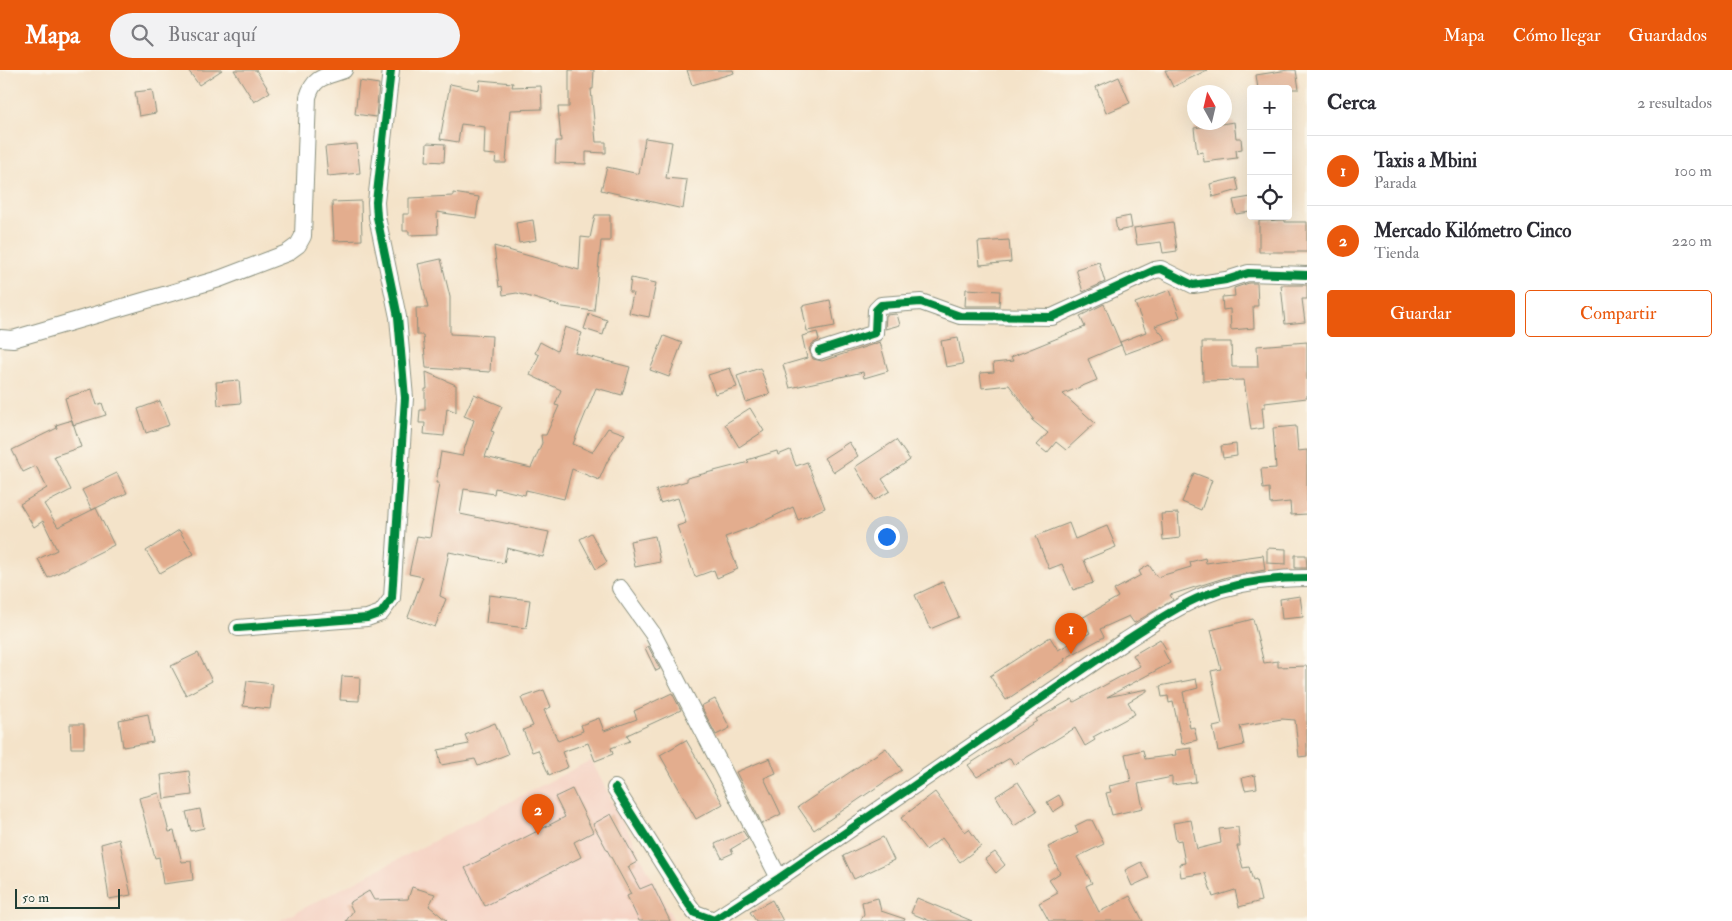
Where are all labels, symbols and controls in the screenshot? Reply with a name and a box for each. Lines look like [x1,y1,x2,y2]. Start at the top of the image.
search box [110,13,460,58]
text: Mapa [25,20,80,51]
icon: search [128,21,156,49]
text: Buscar aquí [168,23,256,47]
text: Mapa [1444,24,1485,47]
text: Cómo llegar [1513,24,1601,47]
text: Guardados [1629,24,1707,47]
north arrow [1187,85,1232,130]
map controls [1247,85,1292,220]
button: + [1247,85,1292,130]
text: Cerca [1327,89,1376,116]
text: 2 resultados [1637,93,1712,113]
button: − [1247,130,1292,175]
text: Taxis a Mbini [1374,149,1477,173]
text: 1 [1340,161,1346,181]
text: 100 m [1674,161,1712,181]
text: Parada [1374,173,1417,193]
button: locate [1247,175,1292,220]
text: Mercado Kilómetro Cinco [1374,219,1572,243]
text: 2 [1339,231,1347,251]
text: 220 m [1672,231,1712,251]
text: Tienda [1374,243,1419,263]
button: Guardar [1327,290,1515,337]
button: Compartir [1525,290,1712,337]
your location [874,524,900,550]
pin: 1 [1055,613,1087,654]
pin: 2 [522,794,554,835]
scale bar [15,886,120,909]
text: 50 m [22,889,49,906]

